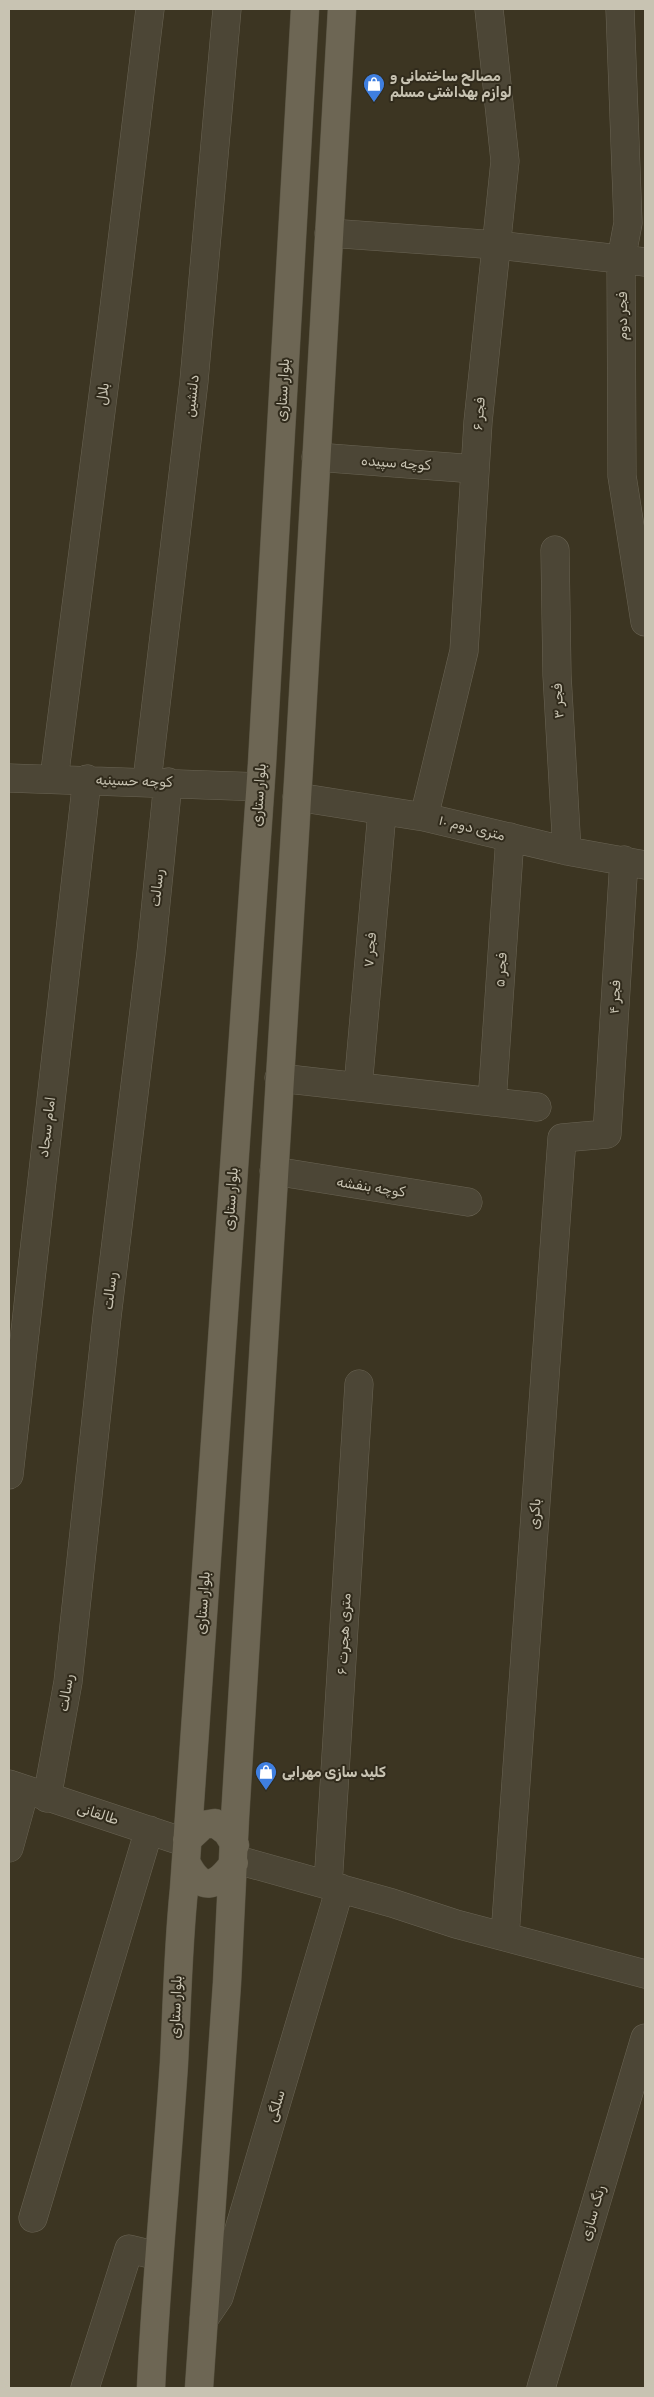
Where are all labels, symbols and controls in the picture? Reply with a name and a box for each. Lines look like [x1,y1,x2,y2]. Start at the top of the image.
place label: مصالح ساختمانی و لوازم بهداشتی مسلم [390,68,512,102]
shop icon: مصالح ساختمانی و لوازم بهداشتی مسلم [362,72,386,103]
street label: فجر دوم [614,291,632,340]
street label: بلوار ستاری [273,358,293,422]
street label: دلنشین [181,374,203,418]
street label: بلال [93,382,113,406]
street label: فجر ۶ [469,396,489,431]
street label: کوچه سپیده [360,452,432,475]
street label: فجر ۳ [549,683,567,719]
street label: بلوار ستاری [248,763,270,827]
street label: کوچه حسینیه [95,771,173,791]
street label: ۱۰ متری دوم [437,812,507,845]
street label: رسالت [147,868,167,908]
street label: فجر ۷ [360,931,380,968]
street label: فجر ۵ [491,952,511,988]
street label: فجر ۴ [606,979,624,1014]
street label: امام سجاد [35,1096,60,1159]
street label: بلوار ستاری [220,1167,242,1231]
street label: کوچه بنفشه [335,1173,407,1201]
street label: رسالت [99,1271,121,1311]
street label: باکری [525,1498,545,1530]
street label: بلوار ستاری [192,1571,214,1635]
street label: ۶ متری هجرت [333,1592,355,1675]
street label: رسالت [55,1673,77,1713]
shop icon: کلید سازی مهرابی [254,1760,278,1791]
place label: کلید سازی مهرابی [282,1764,386,1781]
street label: طالقانی [75,1799,121,1829]
street label: بلوار ستاری [166,1975,186,2039]
street label: سلگی [263,2088,289,2124]
street label: رنگ سازی [577,2183,609,2243]

